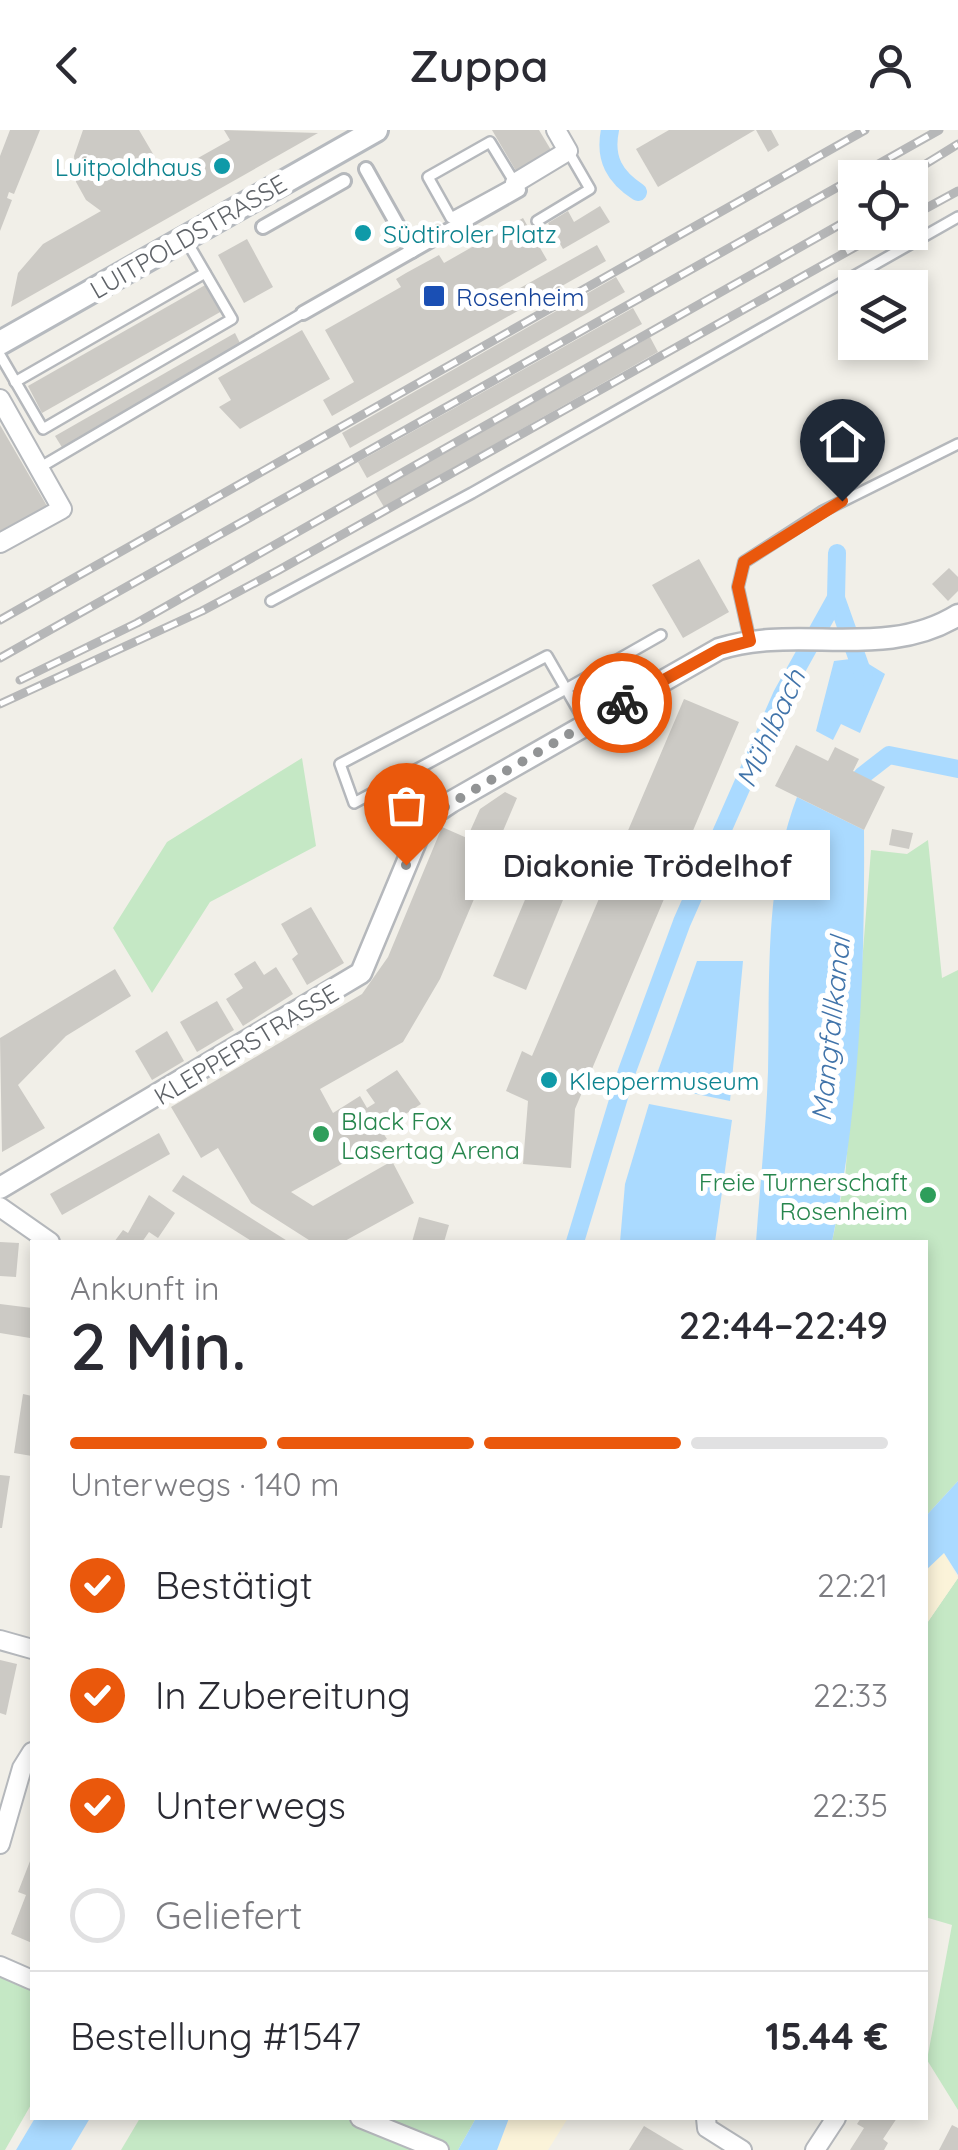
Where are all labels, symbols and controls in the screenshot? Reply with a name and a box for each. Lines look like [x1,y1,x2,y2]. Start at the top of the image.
text: Zuppa [410,37,548,93]
icon: back [40,38,95,93]
icon: person [863,38,918,93]
place label: Luitpoldhaus [55,151,202,182]
marker: Luitpoldhaus [211,155,233,177]
map controls [838,160,928,360]
button: locate [838,160,928,250]
street label: LUITPOLDSTRASSE [84,167,292,305]
place label: Südtiroler Platz [383,218,557,249]
marker: Südtiroler Platz [352,222,374,244]
button: layers [838,270,928,360]
place label: Rosenheim [456,281,585,312]
marker: Rosenheim [421,283,447,309]
pin [800,399,885,502]
icon: home [815,414,870,469]
courier [572,653,672,753]
water label: Mühlbach [728,663,813,792]
icon: bike [595,676,650,731]
pin [364,763,449,866]
icon: bag [379,778,434,833]
callout: Diakonie Trödelhof [466,830,831,900]
text: Diakonie Trödelhof [503,845,792,885]
water label: Mangfallkanal [803,932,857,1123]
street label: KLEPPERSTRASSE [148,977,344,1111]
place label: Kleppermuseum [569,1065,759,1096]
marker: Kleppermuseum [538,1069,560,1091]
place label: Black Fox Lasertag Arena [341,1105,520,1165]
marker: Black Fox Lasertag Arena [310,1123,332,1145]
place label: Freie Turnerschaft Rosenheim [699,1166,908,1226]
marker: Freie Turnerschaft Rosenheim [917,1184,939,1206]
text: Ankunft in [70,1268,219,1308]
text: 22:44–22:49 [679,1301,888,1349]
text: 2 Min. [70,1305,246,1386]
text: Unterwegs · 140 m [70,1464,340,1504]
icon: check [70,1558,125,1613]
text: Bestätigt [155,1561,313,1609]
text: 22:21 [817,1565,888,1605]
icon: check [70,1668,125,1723]
text: In Zubereitung [155,1671,411,1719]
text: 22:33 [813,1675,888,1715]
icon: check [70,1778,125,1833]
text: Unterwegs [155,1781,346,1829]
text: 22:35 [812,1785,888,1825]
text: Geliefert [155,1891,302,1939]
text: Bestellung #1547 [70,2012,361,2060]
text: 15.44 € [765,2012,888,2060]

